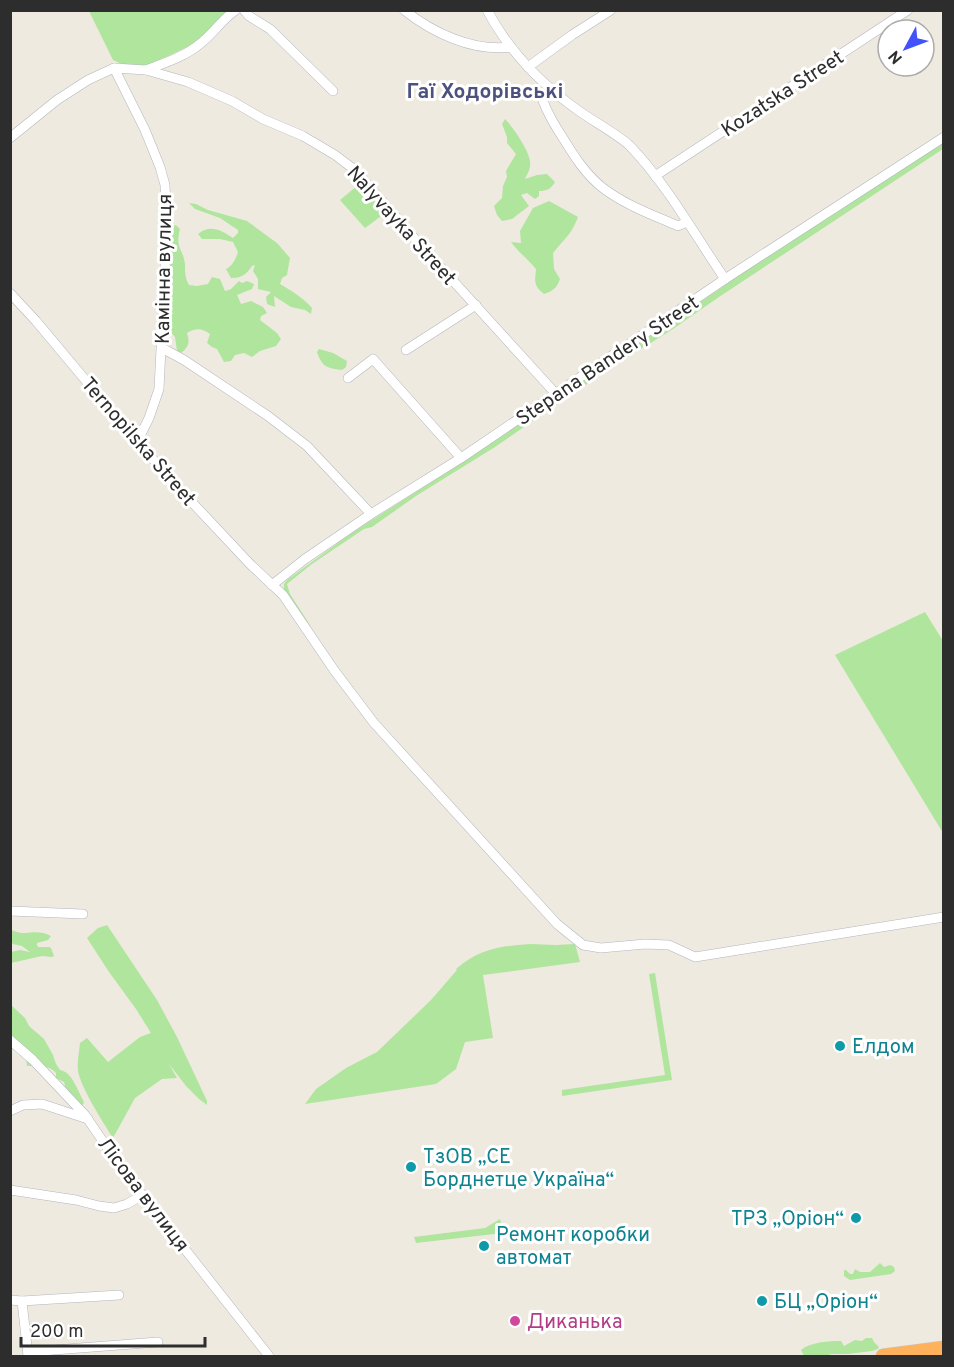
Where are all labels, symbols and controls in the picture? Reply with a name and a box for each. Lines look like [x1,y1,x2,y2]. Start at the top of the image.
north arrow [876,18,936,78]
street label: Kozatska Street [717,45,849,144]
text: N [885,46,908,67]
district label: Гаї Ходорівські [406,79,564,106]
street label: Nalyvayka Street [340,161,461,291]
street label: Камінна вулиця [151,194,179,344]
street label: Stepana Bandery Street [512,291,705,433]
street label: Ternopilska Street [74,372,201,512]
place label: Елдом [852,1035,914,1061]
marker: Елдом [833,1039,847,1053]
street label: Лісова вулиця [91,1133,194,1258]
place label: ТзОВ „СЕ Борднетце Україна“ [423,1145,614,1194]
marker: ТзОВ „СЕ Борднетце Україна“ [404,1160,418,1174]
place label: ТРЗ „Оріон“ [731,1207,844,1233]
marker: ТРЗ „Оріон“ [849,1211,863,1225]
place label: Ремонт коробки автомат [496,1223,650,1272]
marker: Ремонт коробки автомат [477,1239,491,1253]
place label: БЦ „Оріон“ [774,1290,878,1316]
marker: БЦ „Оріон“ [755,1294,769,1308]
scale bar [21,1310,206,1348]
place label: Диканька [527,1310,622,1336]
marker: Диканька [508,1314,522,1328]
text: 200 m [30,1321,83,1344]

